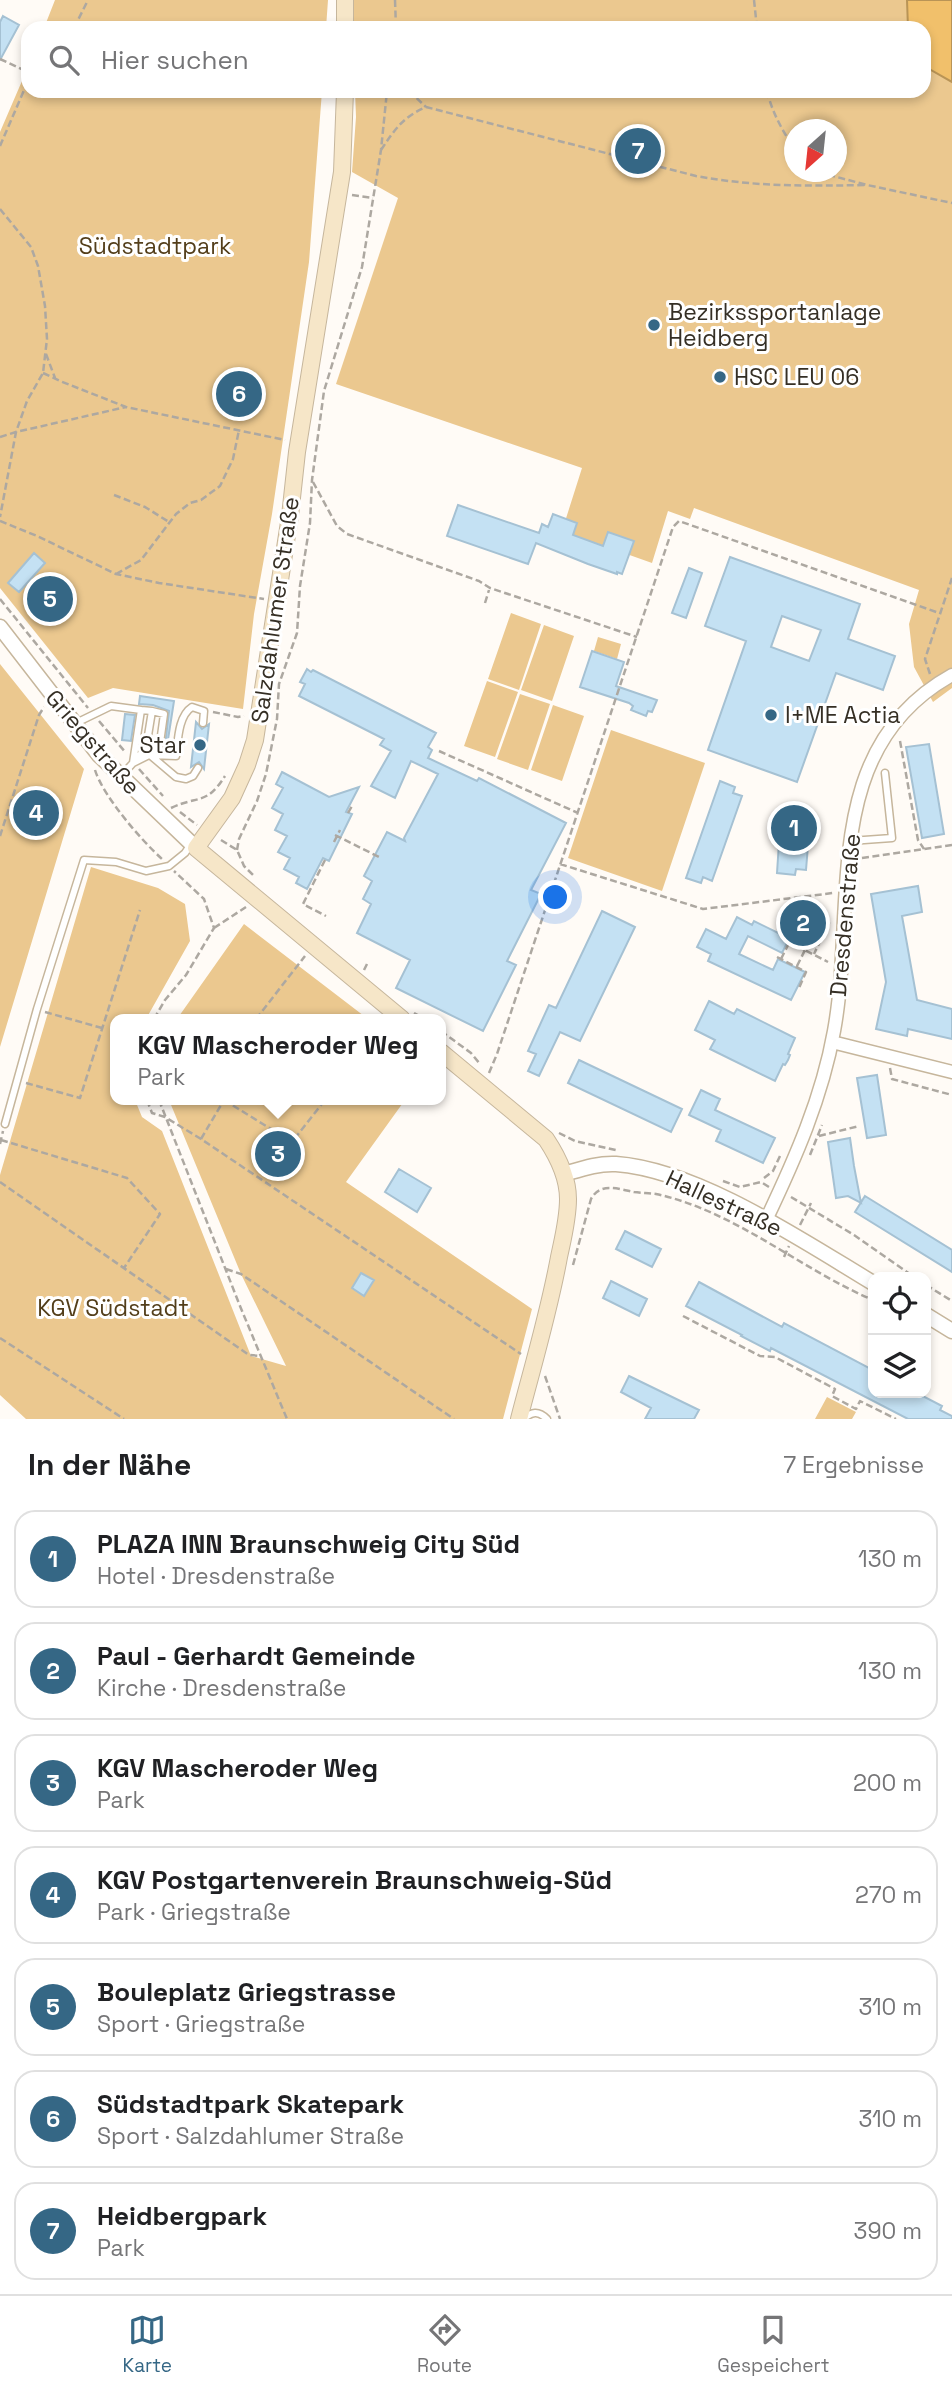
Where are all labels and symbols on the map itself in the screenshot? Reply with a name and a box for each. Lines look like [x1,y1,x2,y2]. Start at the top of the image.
north arrow [784,119,847,182]
pin: 7 [615,125,661,177]
park label: Südstadtpark [79,231,231,261]
place label: Bezirkssportanlage Heidberg [668,297,882,353]
marker: Bezirkssportanlage Heidberg [646,317,662,333]
place label: HSC LEU 06 [734,362,859,392]
pin: 6 [216,368,262,420]
marker: HSC LEU 06 [712,369,728,385]
street label: Salzdahlumer Straße [244,495,306,725]
pin: 5 [27,573,73,625]
street label: Griegstraße [39,683,147,801]
place label: I+ME Actia [785,700,901,730]
marker: I+ME Actia [763,707,779,723]
place label: Star [139,730,186,760]
marker: Star [192,737,208,753]
pin: 4 [13,787,59,839]
pin: 1 [771,802,817,854]
street label: Dresdenstraße [823,832,867,998]
your location [538,880,572,914]
pin: 2 [780,897,826,949]
pin: 3 [255,1128,301,1180]
street label: Hallestraße [661,1163,787,1243]
park label: KGV Südstadt [37,1293,189,1323]

